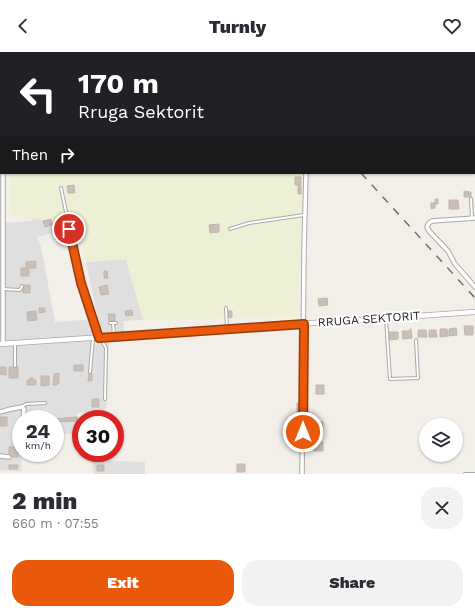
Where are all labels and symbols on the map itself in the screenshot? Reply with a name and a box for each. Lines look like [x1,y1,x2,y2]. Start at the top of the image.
pin [52,212,86,246]
street label: RRUGA SEKTORIT [317,308,421,330]
speed limit sign: 30 [72,410,124,462]
position arrow [282,411,324,453]

